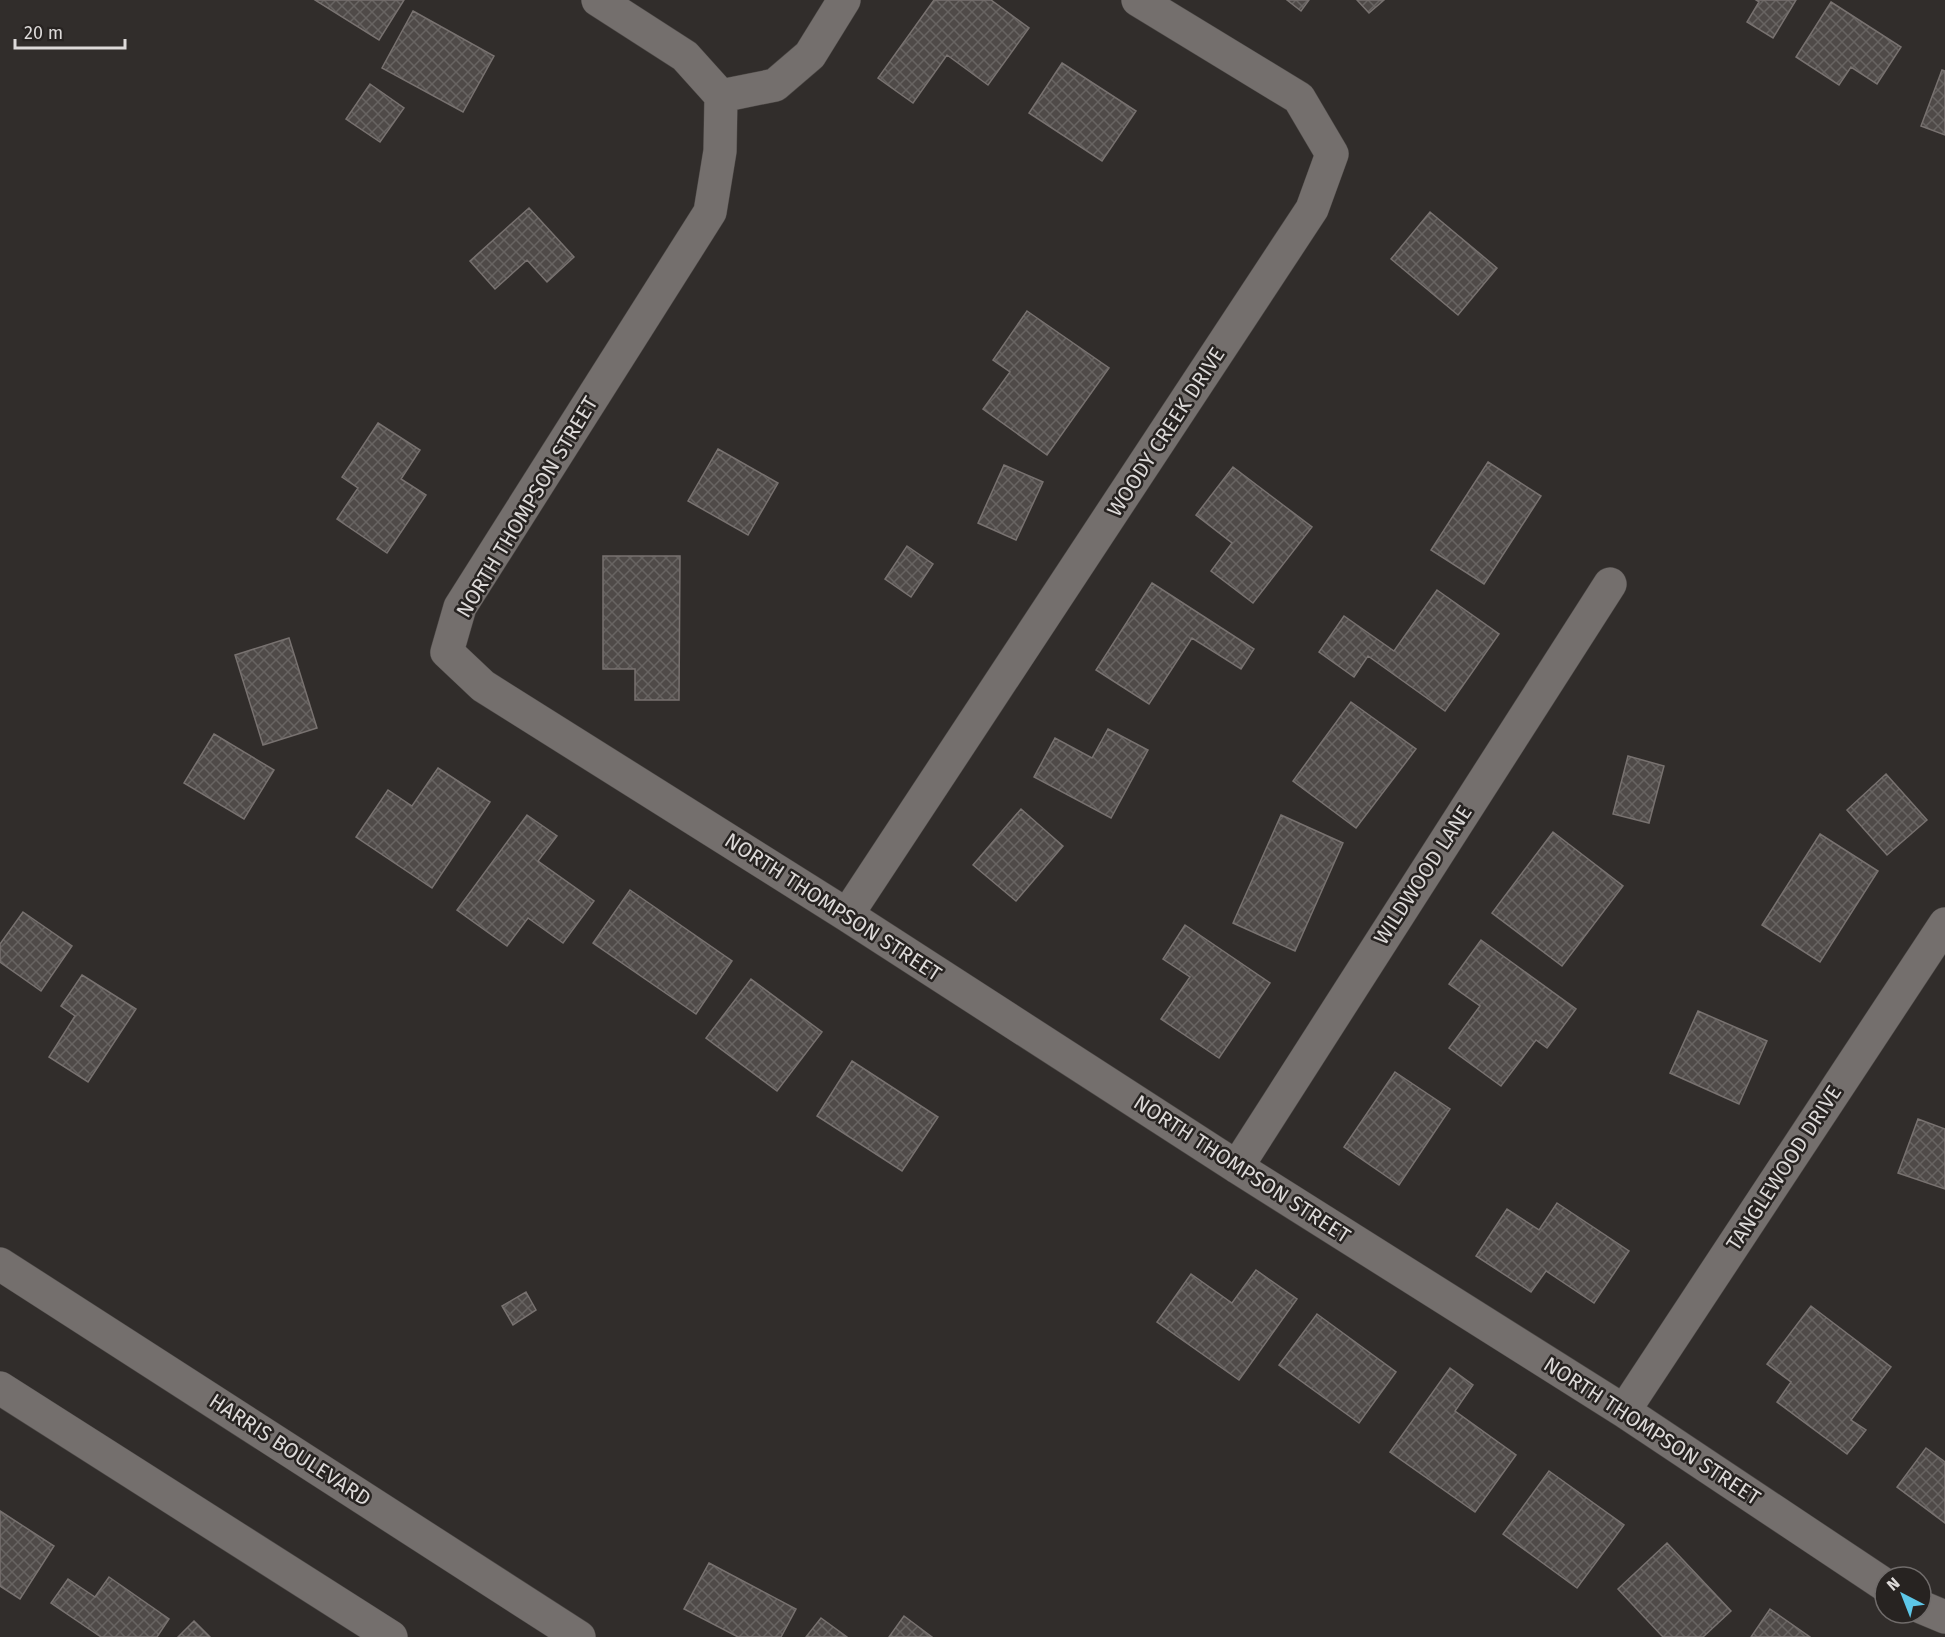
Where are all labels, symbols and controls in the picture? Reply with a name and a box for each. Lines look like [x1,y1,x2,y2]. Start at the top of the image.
scale bar [15,12,124,50]
text: 20 m [24,22,63,44]
street label: WOODY CREEK DRIVE [1102,342,1230,522]
street label: NORTH THOMPSON STREET [451,392,603,622]
street label: WILDWOOD LANE [1368,800,1478,950]
street label: NORTH THOMPSON STREET [720,827,946,987]
street label: TANGLEWOOD DRIVE [1721,1080,1847,1256]
street label: NORTH THOMPSON STREET [1129,1089,1355,1249]
street label: NORTH THOMPSON STREET [1539,1351,1765,1511]
street label: HARRIS BOULEVARD [204,1388,376,1512]
north arrow [1873,1565,1933,1625]
text: N [1883,1574,1904,1595]

